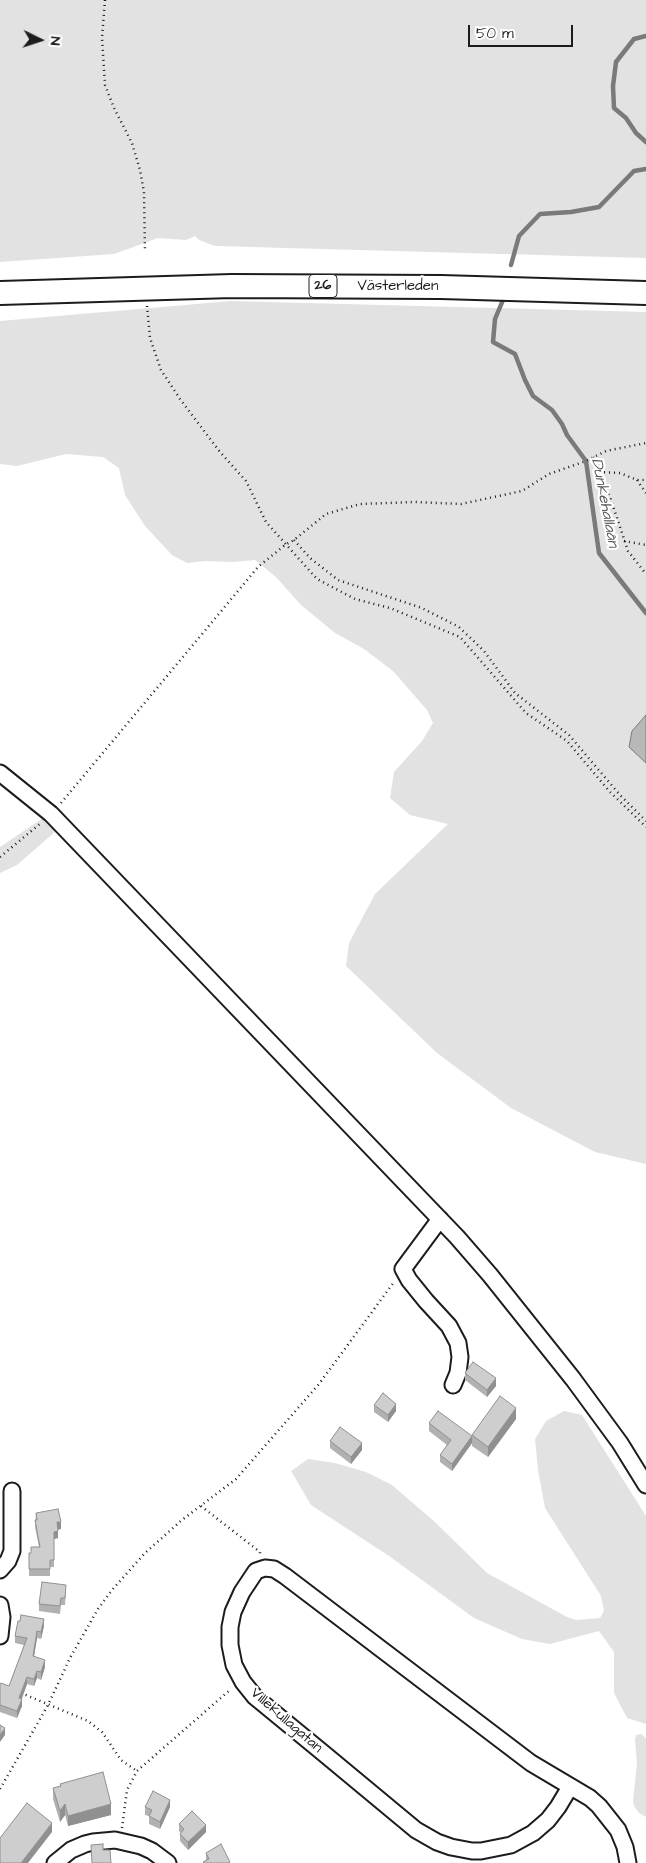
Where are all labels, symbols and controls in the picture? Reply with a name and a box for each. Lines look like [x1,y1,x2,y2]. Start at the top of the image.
north arrow [15,15,65,65]
scale bar [471,15,576,47]
text: 50 m [476,23,514,44]
text: N [45,36,65,46]
road number: 26 [309,274,337,298]
street label: Västerleden [358,278,438,296]
water label: Dunkehallaån [586,457,622,549]
street label: Villekullagatan [246,1685,326,1757]

